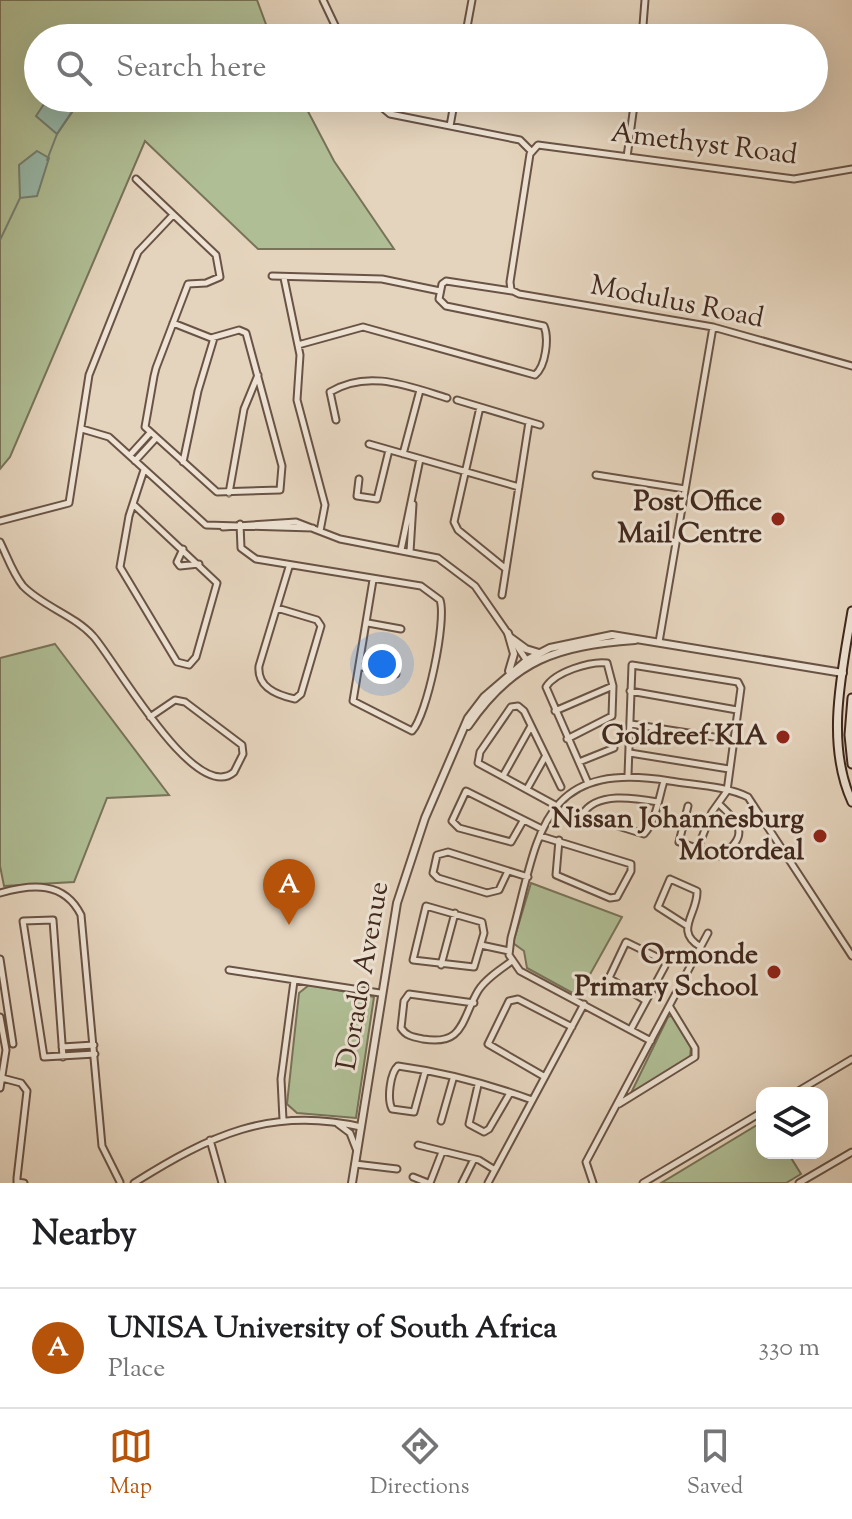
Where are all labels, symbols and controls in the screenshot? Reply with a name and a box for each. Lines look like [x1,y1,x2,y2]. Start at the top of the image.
search box [24,24,828,112]
icon: search [52,46,96,90]
text: Search here [116,47,266,90]
street label: Amethyst Road [608,114,800,176]
street label: Modulus Road [587,267,767,339]
place label: Post Office Mail Centre [617,483,762,555]
marker: Post Office Mail Centre [769,510,787,528]
your location [362,644,402,684]
place label: Goldreef KIA [601,717,767,757]
marker: Goldreef KIA [774,728,792,746]
place label: Nissan Johannesburg Motordeal [552,800,804,872]
marker: Nissan Johannesburg Motordeal [811,827,829,845]
pin: A [263,859,315,925]
street label: Dorado Avenue [328,879,400,1073]
place label: Ormonde Primary School [574,936,758,1008]
marker: Ormonde Primary School [765,963,783,981]
map controls [756,1087,828,1159]
button: layers [756,1087,828,1159]
text: Nearby [32,1211,137,1260]
text: UNISA University of South Africa [108,1308,557,1351]
text: A [47,1330,69,1367]
text: 330 m [758,1330,820,1367]
text: Place [108,1351,165,1388]
tab: Map [109,1424,153,1504]
tab: Directions [370,1424,469,1504]
tab: Saved [687,1424,743,1504]

